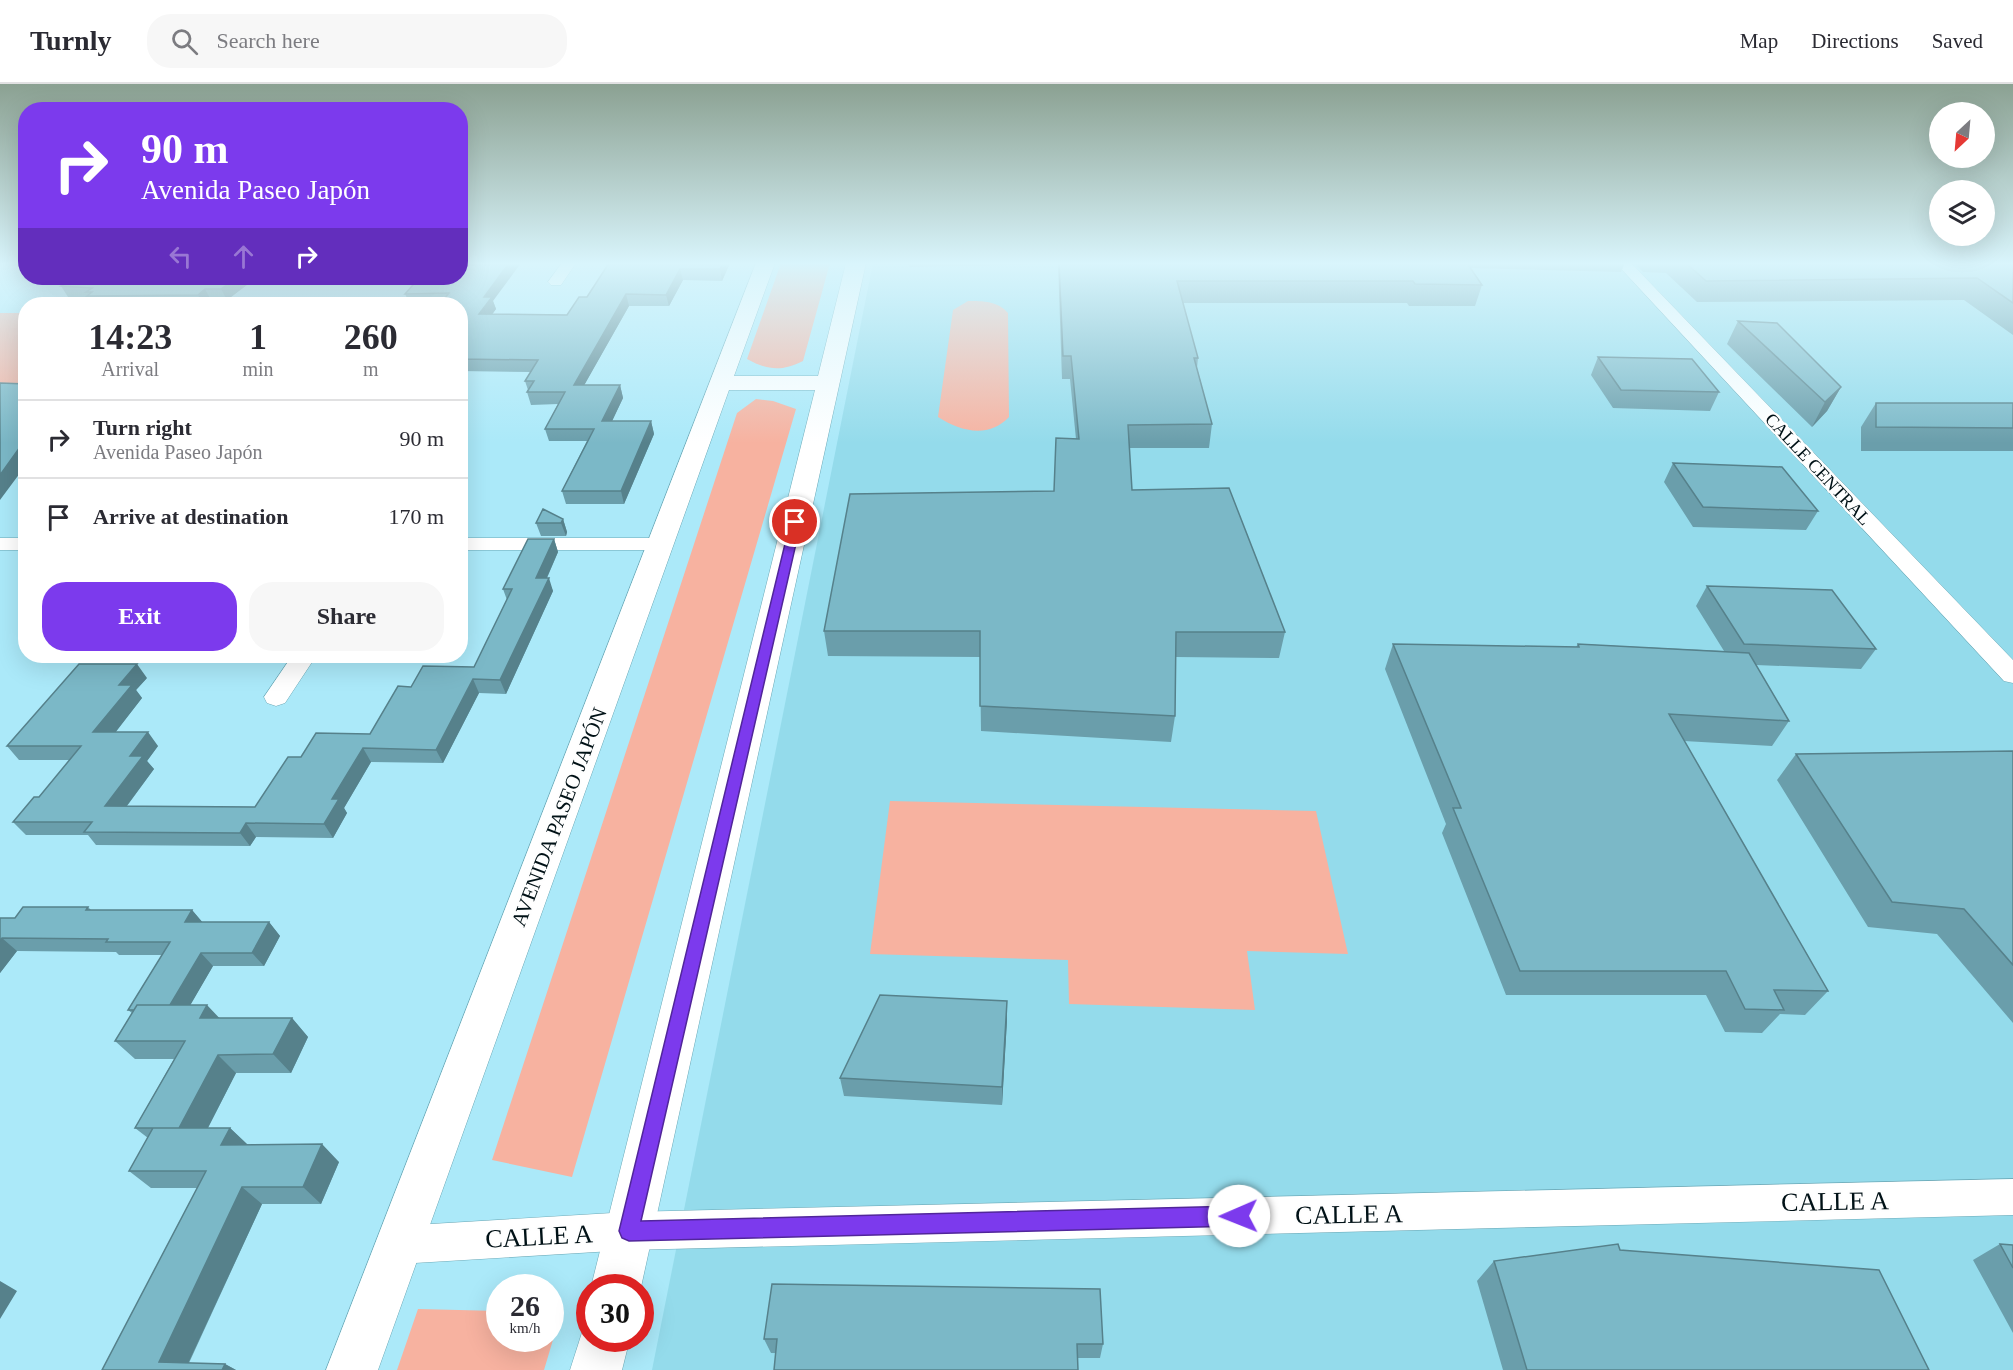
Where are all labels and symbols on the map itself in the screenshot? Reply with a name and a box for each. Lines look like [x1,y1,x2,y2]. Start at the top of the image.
north arrow [1929,102,1995,168]
street label: CALLE CENTRAL [1761,409,1875,529]
pin [769,496,820,547]
street label: AVENIDA PASEO JAPÓN [506,704,612,930]
position arrow [1207,1184,1271,1248]
street label: CALLE A [1781,1186,1889,1217]
street label: CALLE A [1295,1199,1403,1230]
street label: CALLE A [485,1219,594,1254]
speed limit sign: 30 [576,1274,654,1352]

